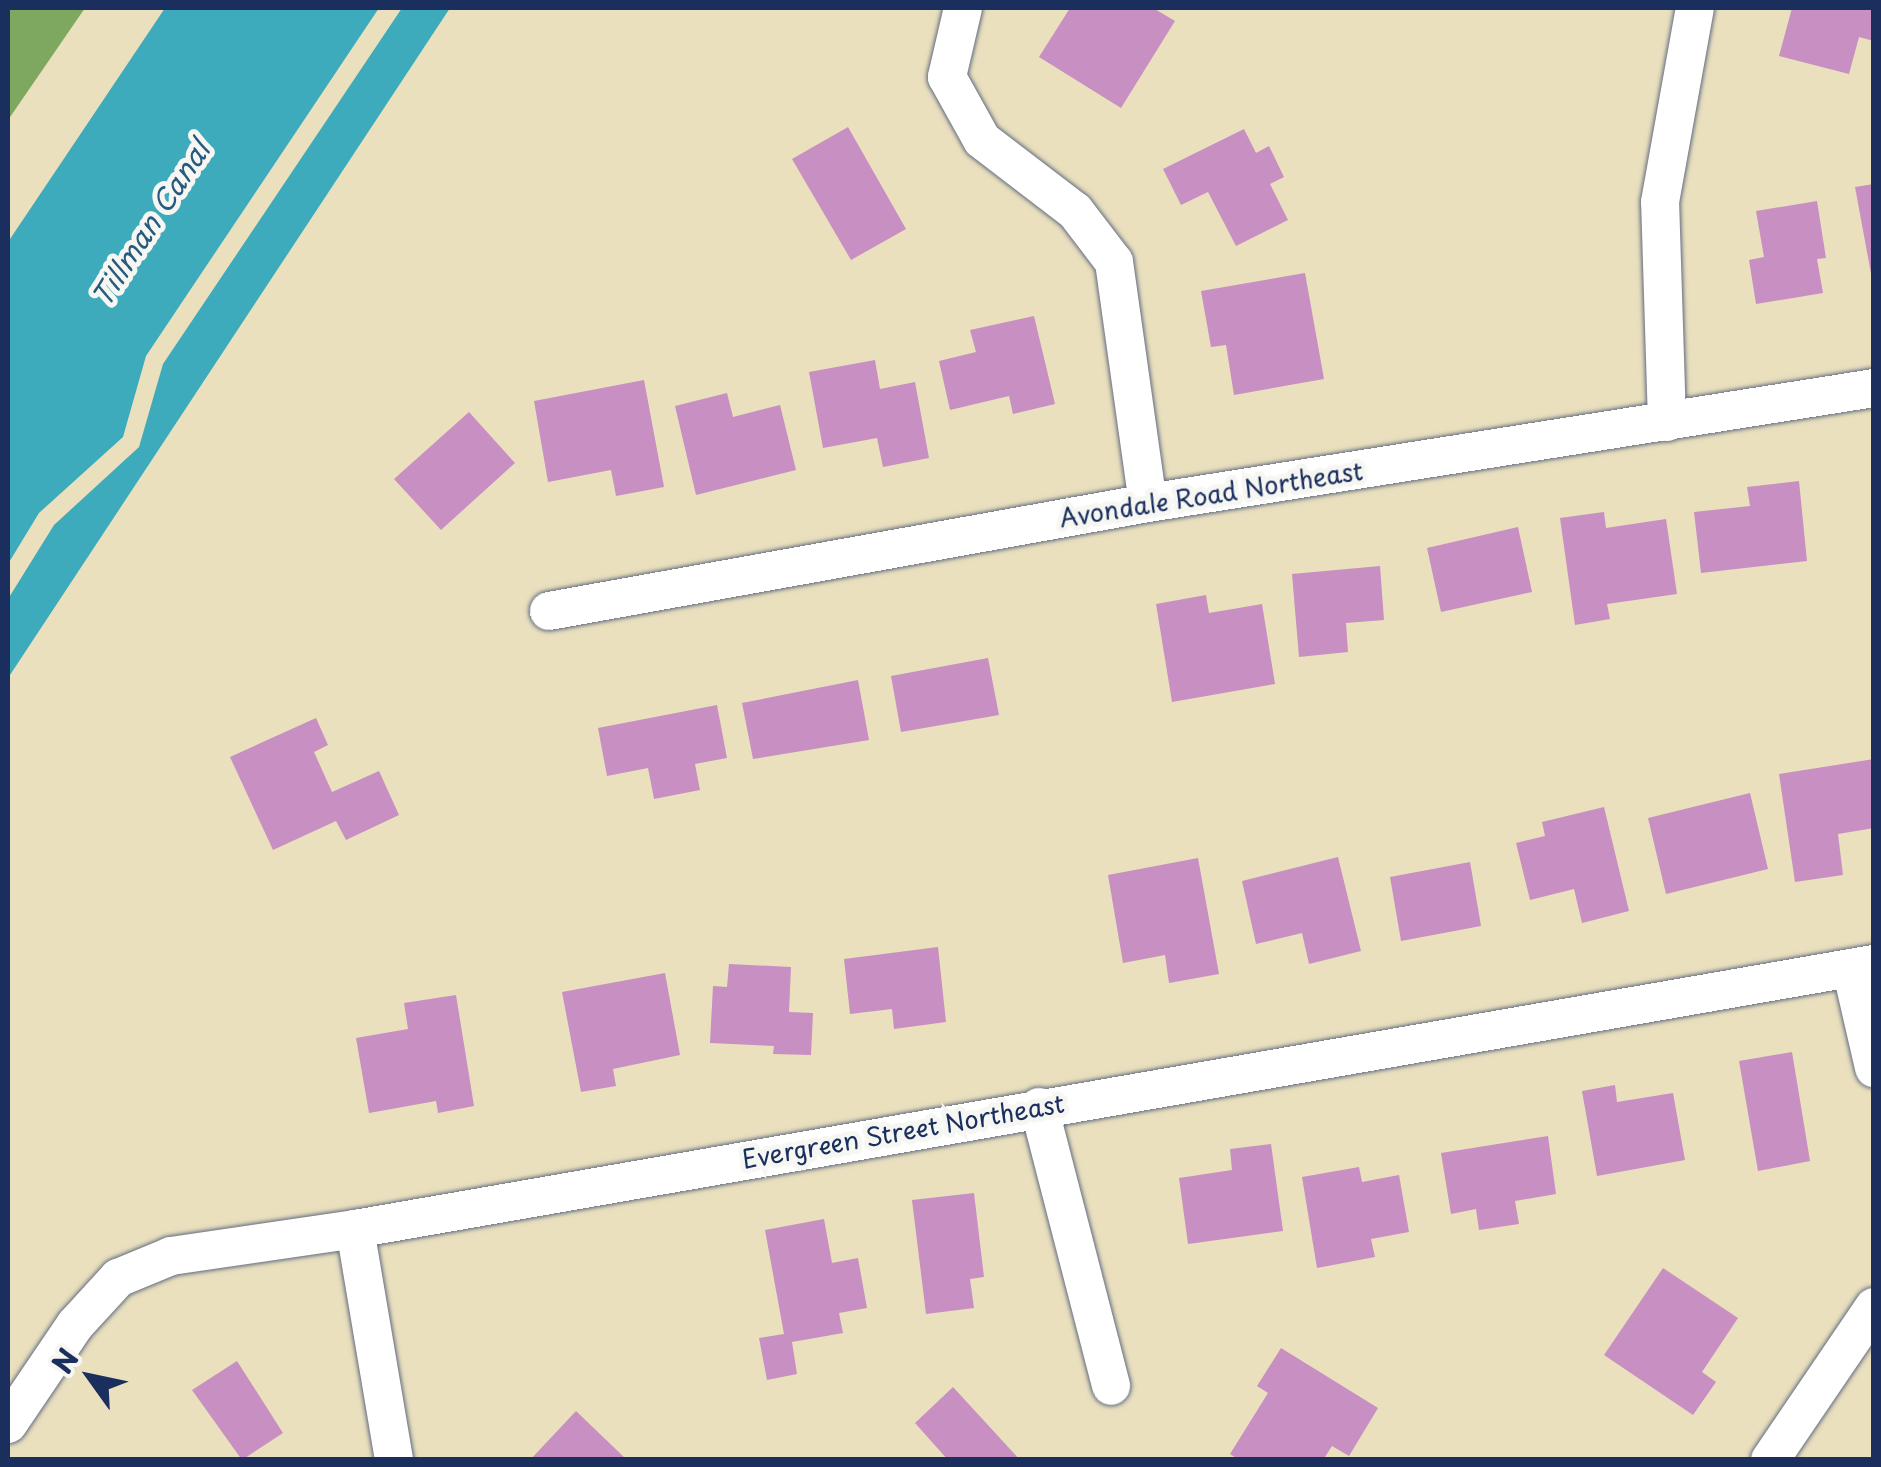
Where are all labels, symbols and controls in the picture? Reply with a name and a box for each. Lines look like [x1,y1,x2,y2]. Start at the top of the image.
water label: Tillman Canal [84,134,216,312]
street label: Avondale Road Northeast [1057,455,1365,533]
street label: Evergreen Street Northeast [737,1087,1069,1175]
north arrow [40,1327,140,1427]
text: N [40,1339,88,1381]

